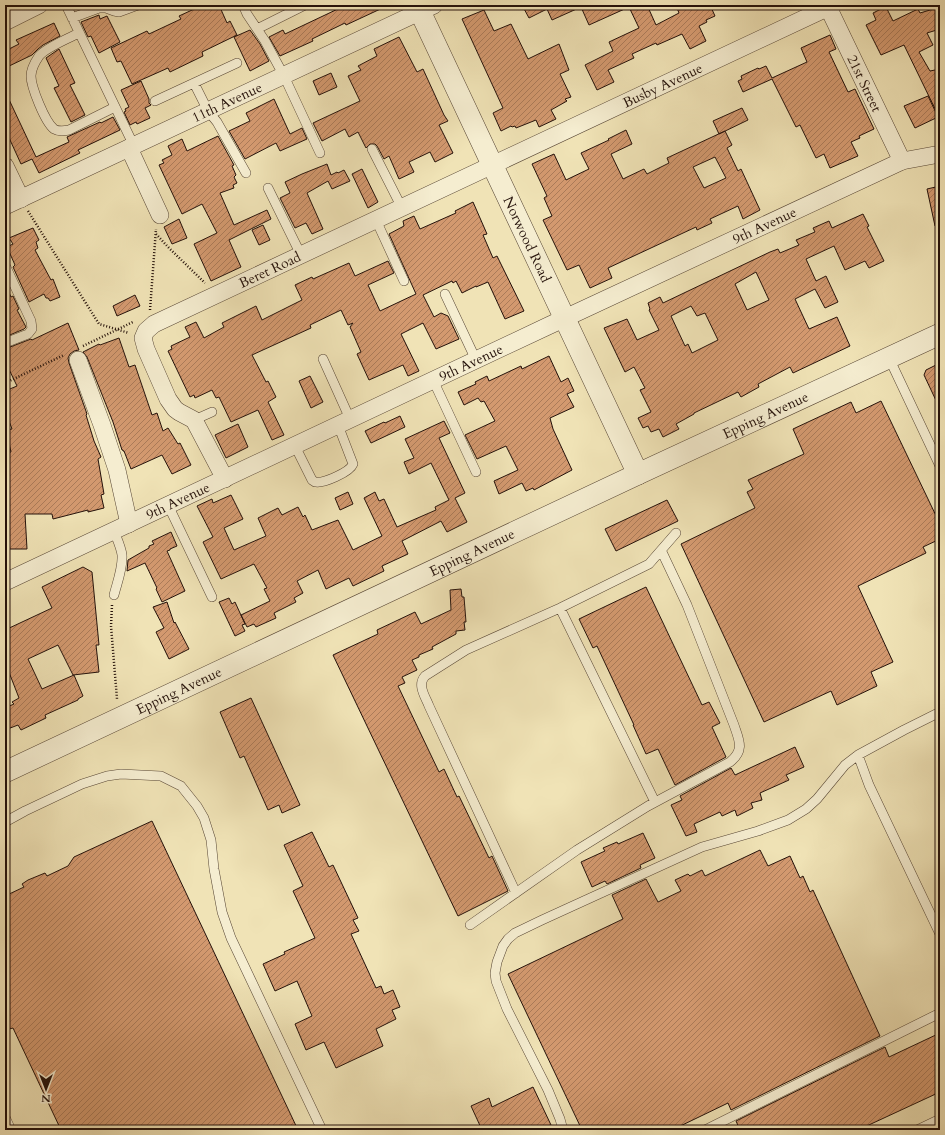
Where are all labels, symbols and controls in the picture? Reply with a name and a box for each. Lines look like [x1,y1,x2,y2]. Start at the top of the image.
street label: 21st Street [842,52,886,116]
street label: Busby Avenue [620,59,706,112]
street label: 11th Avenue [189,78,265,127]
street label: Norwood Road [499,193,556,286]
street label: 9th Avenue [729,203,800,249]
street label: Beret Road [236,247,305,293]
street label: 9th Avenue [436,340,506,386]
street label: Epping Avenue [720,387,812,443]
street label: 9th Avenue [143,478,213,524]
street label: Epping Avenue [426,524,518,581]
street label: Epping Avenue [133,662,225,719]
north arrow [26,1069,66,1109]
text: N [41,1091,51,1106]

